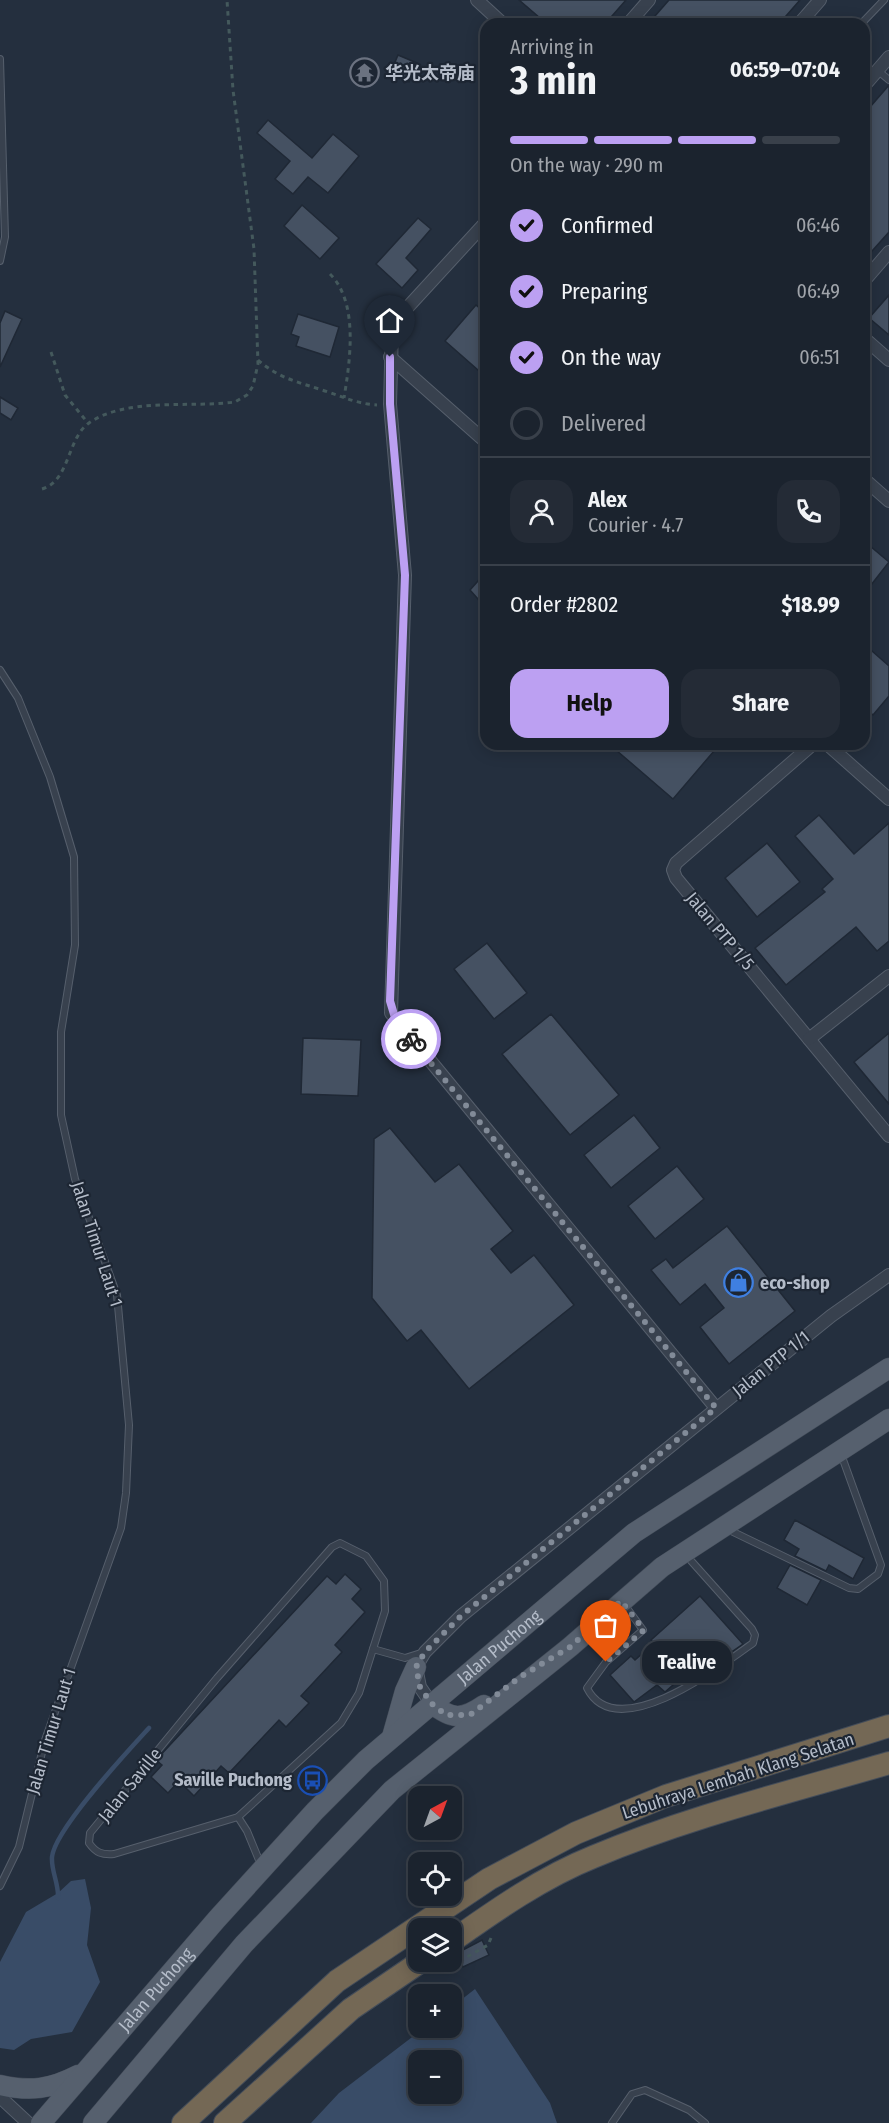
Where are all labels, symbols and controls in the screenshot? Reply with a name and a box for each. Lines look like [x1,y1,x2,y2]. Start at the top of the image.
text: Arriving in [510,35,594,59]
text: 06:59–07:04 [730,56,840,83]
temple icon: 华光太帝庙 [348,57,380,89]
text: 3 min [510,58,597,104]
place label: 华光太帝庙 [385,62,475,84]
text: On the way · 290 m [510,153,663,177]
icon: check [510,209,543,242]
text: Confirmed [561,212,654,239]
text: 06:46 [796,213,840,237]
icon: check [510,275,543,308]
text: Preparing [561,278,647,305]
text: 06:49 [796,279,840,303]
pin [364,295,415,357]
icon: home [373,304,406,337]
icon: check [510,341,543,374]
text: On the way [561,344,661,371]
text: 06:51 [799,345,840,369]
text: Delivered [561,410,646,437]
button: person [510,480,573,543]
button: phone [777,480,840,543]
text: Alex [588,486,627,513]
text: Courier · 4.7 [588,513,683,537]
text: Order #2802 [510,591,618,618]
text: $18.99 [782,591,840,618]
button: Help [510,669,669,738]
button: Share [681,669,840,738]
street label: Jalan PTP 1/5 [681,888,759,974]
courier [381,1009,441,1069]
icon: bike [395,1023,428,1056]
street label: Jalan Timur Laut 1 [66,1178,128,1310]
shop icon: eco-shop [723,1267,755,1299]
place label: eco-shop [760,1272,830,1294]
street label: Jalan PTP 1/1 [728,1326,814,1402]
pin [580,1600,631,1662]
street label: Jalan Puchong [453,1605,546,1689]
icon: bag [589,1609,622,1642]
callout: Tealive [642,1641,732,1683]
text: Tealive [658,1650,716,1674]
street label: Jalan Timur Laut 1 [21,1665,81,1797]
street label: Lebuhraya Lembah Klang Selatan [619,1728,857,1824]
street label: Jalan Saville [93,1743,167,1827]
bus stop icon: Saville Puchong [297,1764,329,1796]
place label: Saville Puchong [174,1769,292,1791]
north arrow [408,1786,462,1840]
map controls [408,1786,462,2104]
button: locate [408,1852,462,1906]
button: layers [408,1918,462,1972]
street label: Jalan Puchong [114,1943,199,2036]
button: + [408,1984,462,2038]
button: − [408,2050,462,2104]

